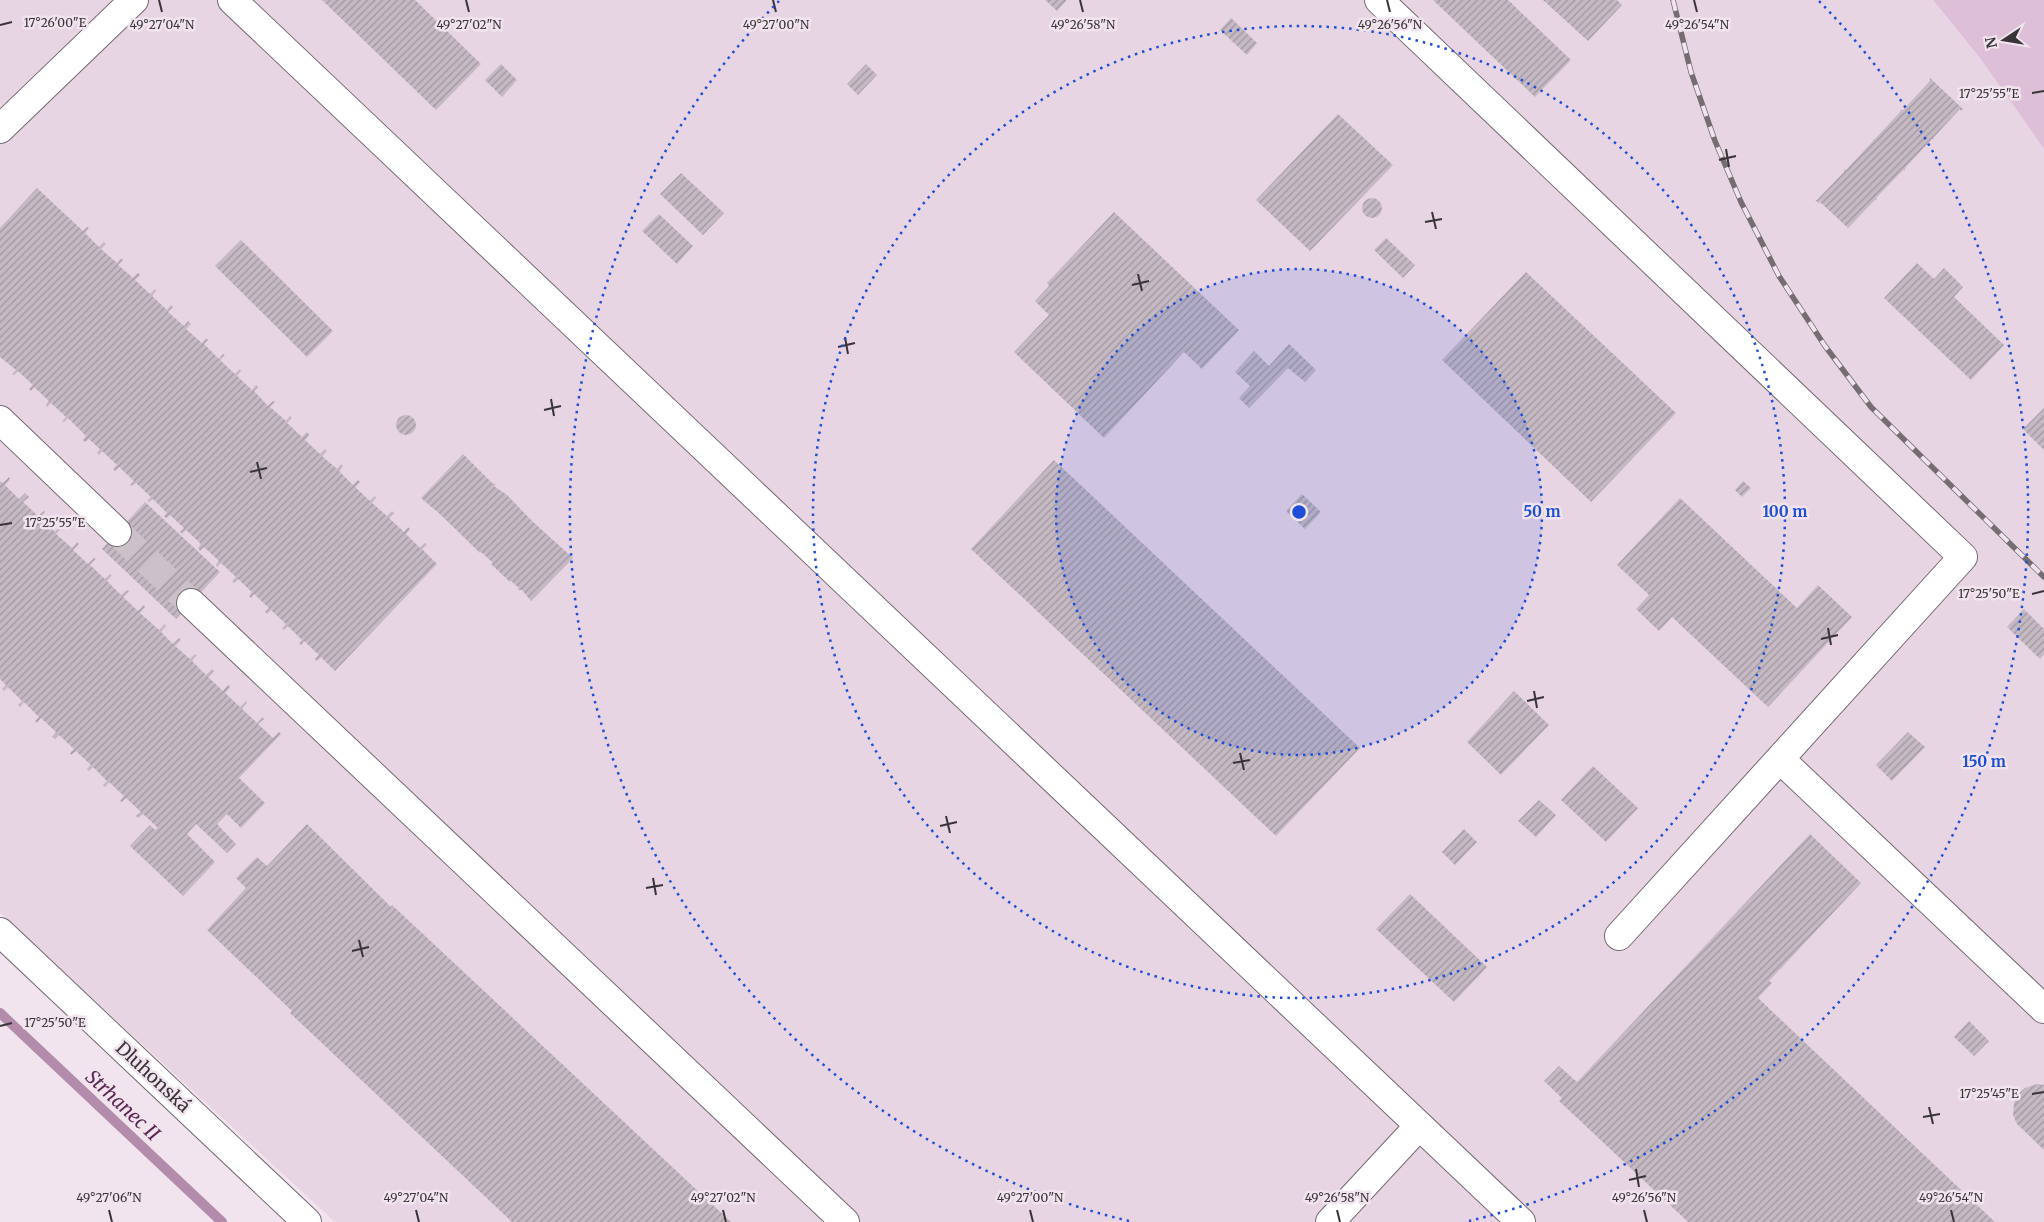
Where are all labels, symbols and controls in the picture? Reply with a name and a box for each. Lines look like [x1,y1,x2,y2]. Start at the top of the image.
text: 17°26'00"E [24,15,87,30]
north arrow [1979,15,2029,65]
text: 49°27'04"N [130,17,195,32]
text: 49°27'02"N [436,17,502,32]
text: 49°27'00"N [743,17,810,32]
text: 49°26'58"N [1051,17,1116,32]
text: 49°26'56"N [1358,17,1423,32]
text: 49°26'54"N [1665,17,1730,32]
text: N [1981,35,2001,50]
text: 17°25'55"E [1959,86,2019,101]
text: 50 m [1523,502,1561,521]
text: 100 m [1763,502,1807,521]
centre of rings [1290,503,1308,521]
text: 17°25'55"E [25,515,85,530]
text: 17°25'50"E [1958,586,2020,601]
text: 150 m [1962,752,2006,771]
text: 17°25'50"E [24,1015,86,1030]
street label: Dluhonská [111,1036,196,1117]
water label: Strhanec II [81,1065,166,1146]
text: 17°25'45"E [1959,1086,2019,1101]
text: 49°27'06"N [76,1190,142,1205]
text: 49°27'04"N [384,1190,449,1205]
text: 49°27'02"N [690,1190,756,1205]
text: 49°27'00"N [997,1190,1064,1205]
text: 49°26'58"N [1305,1190,1370,1205]
text: 49°26'56"N [1612,1190,1677,1205]
text: 49°26'54"N [1919,1190,1984,1205]

